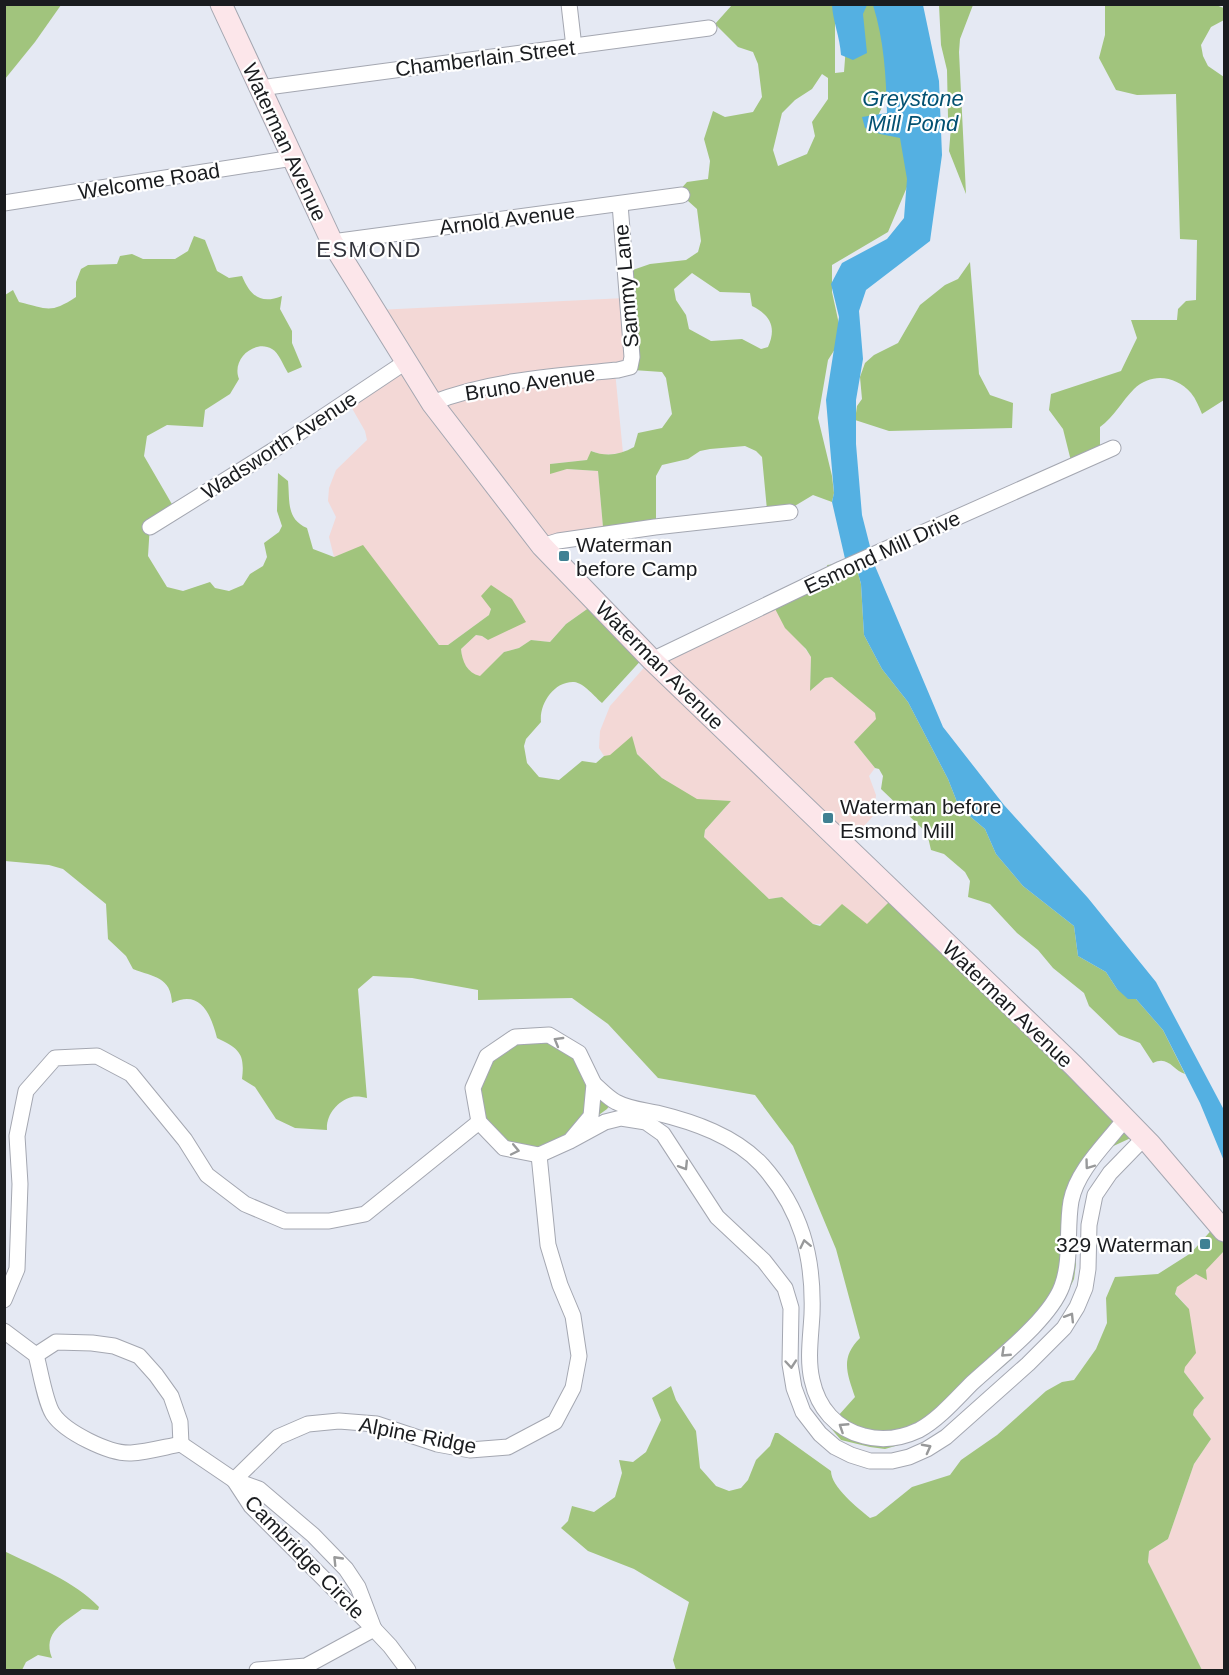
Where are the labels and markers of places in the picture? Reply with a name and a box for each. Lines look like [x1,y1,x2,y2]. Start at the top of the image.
place label: Waterman before Camp [576,533,697,580]
marker: Waterman before Camp [557,549,571,563]
place label: Waterman before Esmond Mill [840,795,1001,842]
marker: Waterman before Esmond Mill [821,811,835,825]
place label: 329 Waterman [1056,1233,1193,1256]
marker: 329 Waterman [1198,1237,1212,1251]

